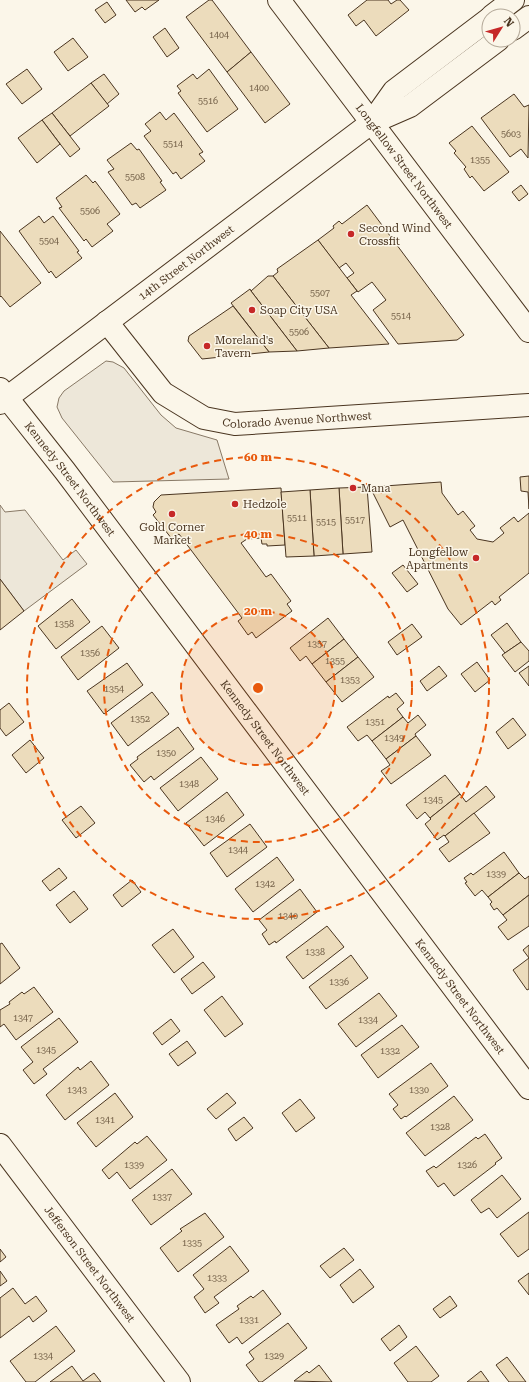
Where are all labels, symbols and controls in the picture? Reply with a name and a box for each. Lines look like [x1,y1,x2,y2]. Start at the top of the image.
north arrow [481,8,521,48]
text: N [501,15,517,30]
house number: 1404 [209,30,229,40]
house number: 1400 [249,83,269,93]
house number: 5516 [198,96,218,106]
street label: Longfellow Street Northwest [353,101,455,231]
house number: 5603 [501,129,521,139]
house number: 5514 [163,139,183,149]
house number: 1355 [470,155,490,165]
house number: 5508 [125,172,145,182]
house number: 5506 [80,206,100,216]
street label: 14th Street Northwest [136,222,236,303]
place label: Second Wind Crossfit [359,222,431,248]
marker: Second Wind Crossfit [346,229,356,239]
house number: 5504 [39,236,59,246]
house number: 5507 [310,288,330,298]
place label: Soap City USA [260,304,338,317]
marker: Soap City USA [247,305,257,315]
house number: 5514 [391,311,411,321]
house number: 5506 [289,327,309,337]
place label: Moreland's Tavern [215,334,273,360]
marker: Moreland's Tavern [202,341,212,351]
street label: Colorado Avenue Northwest [221,409,372,431]
street label: Kennedy Street Northwest [22,419,118,539]
text: 60 m [244,450,272,464]
place label: Mana [361,482,390,495]
marker: Mana [348,483,358,493]
place label: Hedzole [243,498,287,511]
marker: Hedzole [230,499,240,509]
marker: Gold Corner Market [167,509,177,519]
house number: 5511 [287,513,307,523]
house number: 5517 [345,515,365,525]
house number: 5515 [316,517,336,527]
place label: Gold Corner Market [139,521,205,547]
text: 40 m [244,527,272,541]
place label: Longfellow Apartments [406,546,469,572]
marker: Longfellow Apartments [471,553,481,563]
text: 20 m [244,604,272,618]
house number: 1358 [54,619,74,629]
house number: 1357 [307,639,327,649]
house number: 1356 [80,648,100,658]
house number: 1355 [325,656,345,666]
house number: 1353 [340,675,360,685]
street label: Kennedy Street Northwest [218,677,313,797]
centre of rings [251,681,265,695]
house number: 1354 [104,684,124,694]
house number: 1352 [130,714,150,724]
house number: 1351 [365,717,385,727]
house number: 1349 [384,733,404,743]
house number: 1350 [156,748,176,758]
house number: 1348 [179,779,199,789]
house number: 1345 [423,795,443,805]
house number: 1346 [205,814,225,824]
house number: 1344 [228,845,248,855]
house number: 1339 [486,869,506,879]
house number: 1342 [255,879,275,889]
house number: 1340 [278,911,298,921]
street label: Kennedy Street Northwest [413,936,508,1056]
house number: 1338 [305,947,325,957]
house number: 1336 [329,977,349,987]
house number: 1347 [13,1013,33,1023]
house number: 1334 [358,1015,378,1025]
house number: 1345 [36,1045,56,1055]
house number: 1332 [380,1046,400,1056]
house number: 1343 [67,1085,87,1095]
house number: 1330 [409,1085,429,1095]
house number: 1341 [95,1115,115,1125]
house number: 1328 [430,1122,450,1132]
house number: 1339 [124,1160,144,1170]
house number: 1326 [457,1160,477,1170]
house number: 1337 [152,1192,172,1202]
street label: Jefferson Street Northwest [42,1203,138,1325]
house number: 1335 [182,1238,202,1248]
house number: 1333 [207,1273,227,1283]
house number: 1331 [239,1315,259,1325]
house number: 1334 [33,1351,53,1361]
house number: 1329 [264,1351,284,1361]

